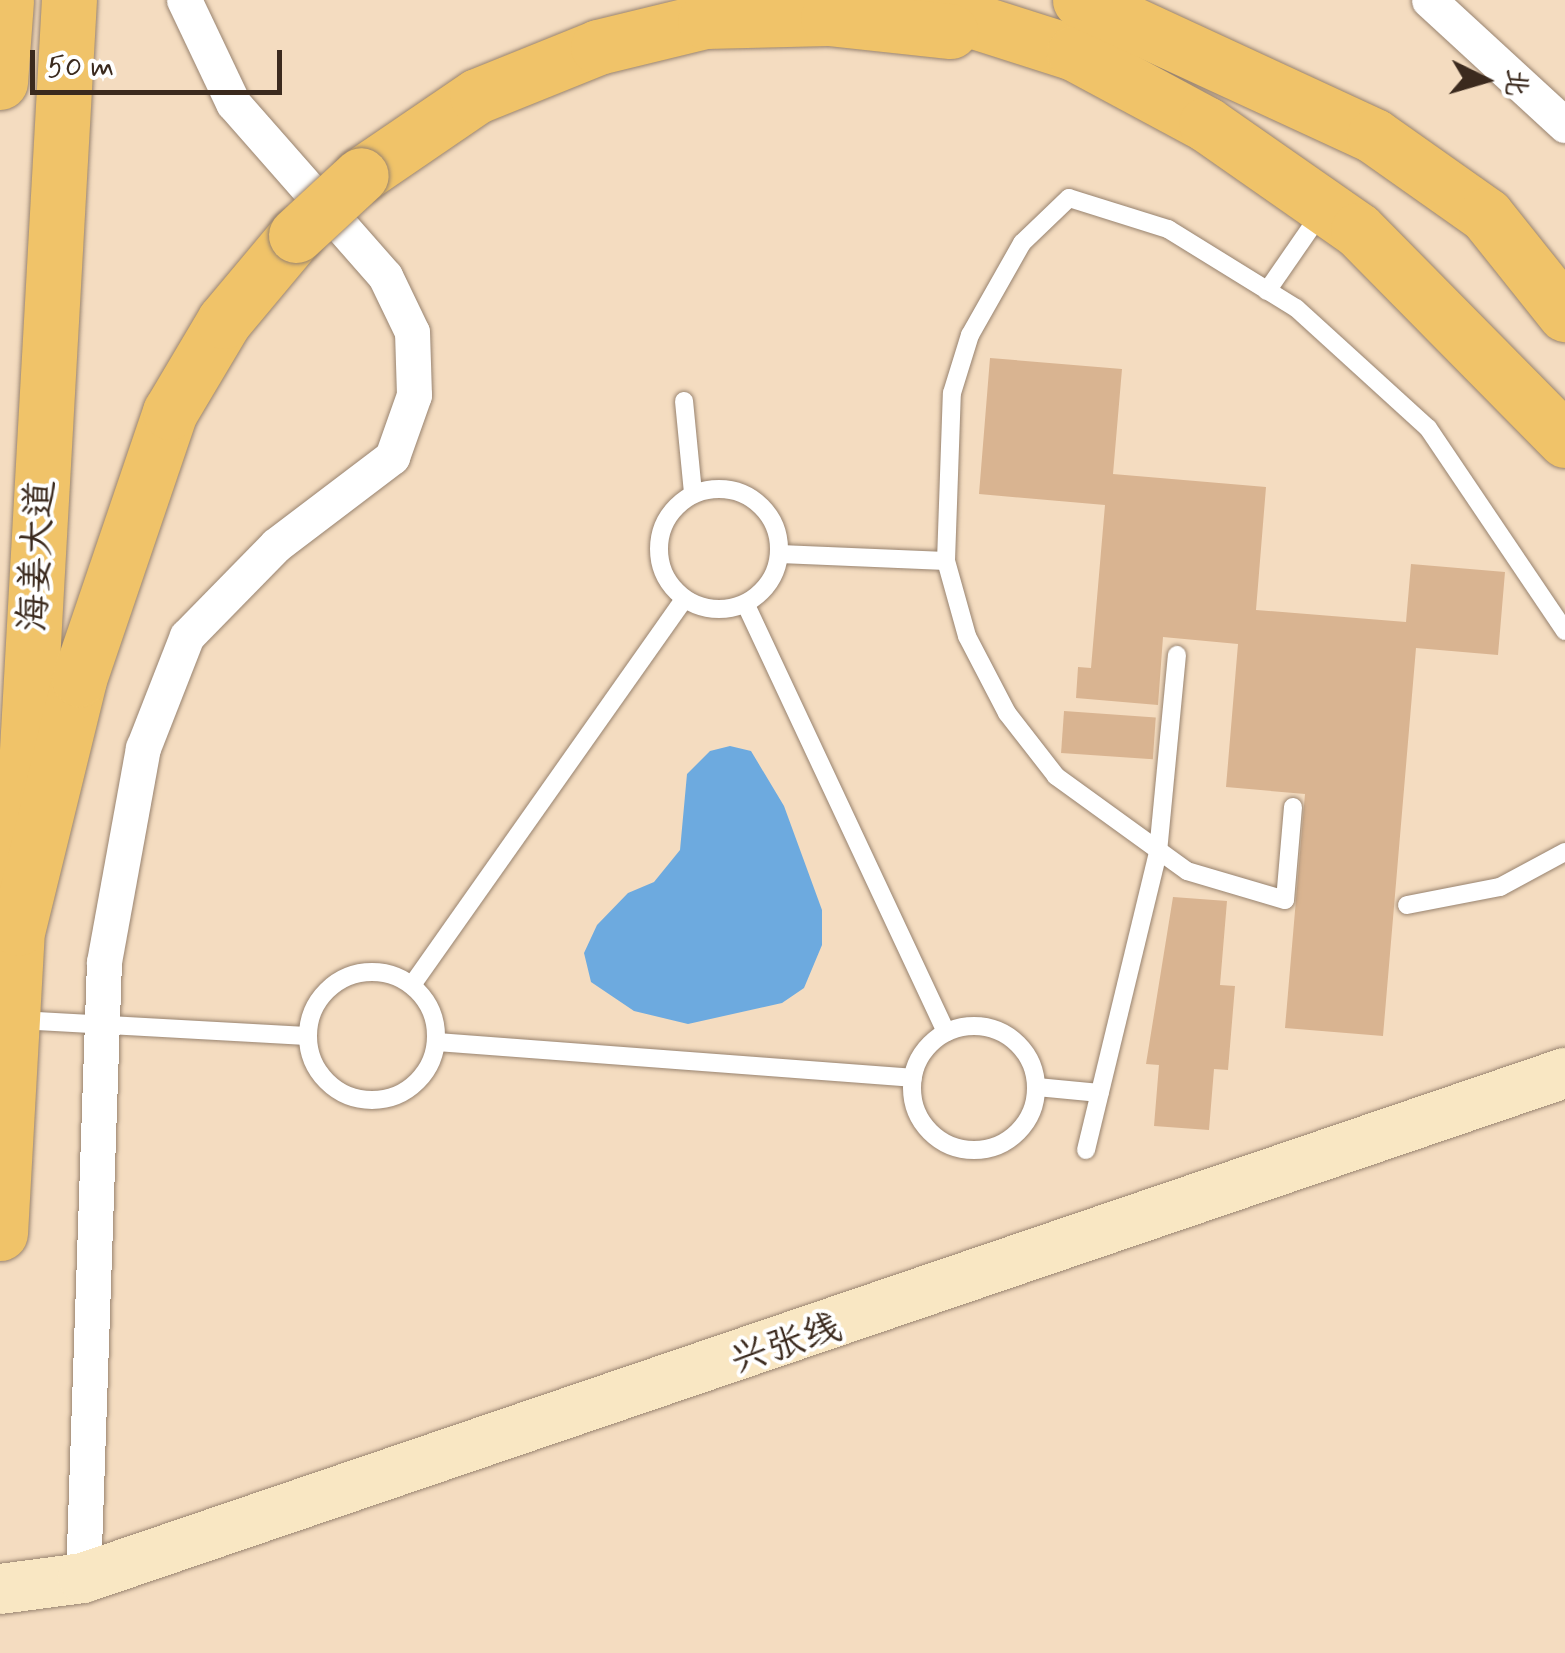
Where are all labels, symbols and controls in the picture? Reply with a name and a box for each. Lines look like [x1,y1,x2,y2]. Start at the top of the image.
scale bar [35,30,288,92]
north arrow [1435,30,1535,130]
text: 50 m [47,48,114,87]
text: 北 [1496,67,1535,98]
street label: 海姜大道 [11,479,65,633]
street label: 兴张线 [725,1306,847,1384]

